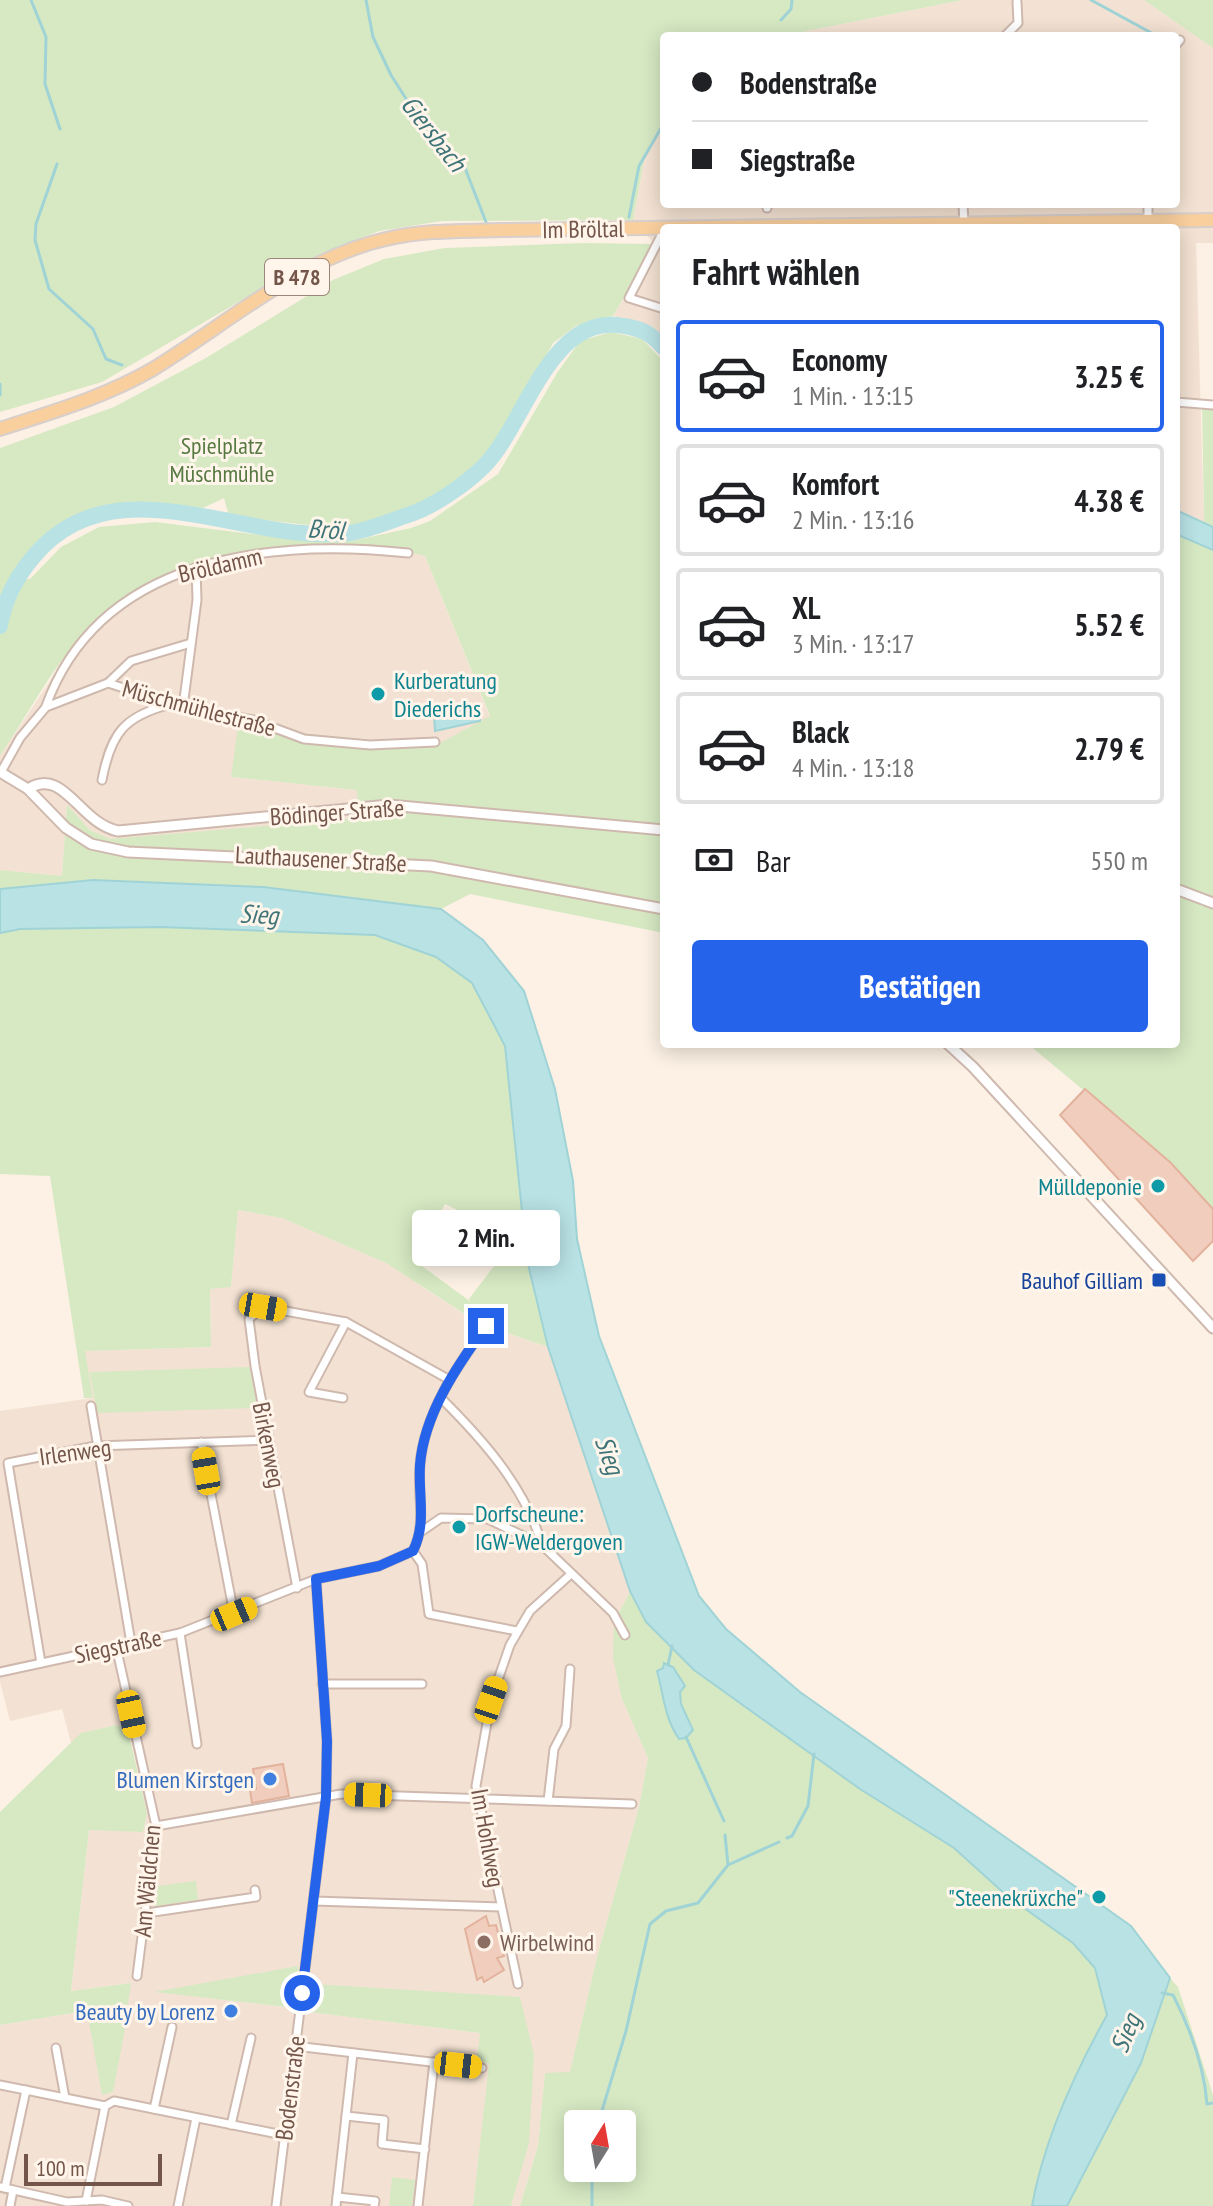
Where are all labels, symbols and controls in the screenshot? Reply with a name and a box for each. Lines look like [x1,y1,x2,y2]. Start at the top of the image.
text: Bodenstraße [740,63,877,102]
water label: Giersbach [394,88,475,179]
text: Siegstraße [740,140,855,179]
street label: Im Bröltal [542,213,625,245]
text: Fahrt wählen [692,248,860,295]
road number: B 478 [265,259,329,295]
icon: car [696,340,768,412]
text: Economy [792,340,887,379]
text: 3.25 € [1074,357,1144,396]
text: 1 Min. · 13:15 [792,379,914,412]
park label: Spielplatz Müschmühle [169,430,275,489]
icon: car [696,464,768,536]
text: Komfort [792,464,879,503]
text: 4.38 € [1074,481,1144,520]
text: 2 Min. · 13:16 [792,503,914,536]
water label: Bröl [307,511,348,547]
street label: Bröldamm [175,540,265,590]
icon: car [696,588,768,660]
text: XL [792,588,821,627]
text: 5.52 € [1074,605,1144,644]
text: 3 Min. · 13:17 [792,627,914,660]
place label: Kurberatung Diederichs [394,665,497,724]
street label: Müschmühlestraße [119,673,279,743]
marker: Kurberatung Diederichs [369,685,387,703]
icon: car [696,712,768,784]
text: Black [792,712,849,751]
text: 2.79 € [1074,729,1144,768]
text: 4 Min. · 13:18 [792,751,914,784]
street label: Bödinger Straße [269,792,405,832]
icon: cash [692,838,736,882]
street label: Lauthausener Straße [234,839,408,879]
text: Bar [756,841,790,880]
text: 550 m [1090,844,1148,877]
water label: Sieg [239,897,281,932]
button: Bestätigen [692,940,1148,1032]
place label: Mülldeponie [1038,1171,1142,1202]
marker: Mülldeponie [1149,1177,1167,1195]
callout: 2 Min. [412,1210,560,1266]
text: 2 Min. [457,1221,515,1254]
place label: Bauhof Gilliam [1021,1265,1143,1296]
marker: Bauhof Gilliam [1150,1271,1168,1289]
car [237,1291,289,1323]
route end [468,1308,504,1344]
street label: Birkenweg [246,1400,292,1490]
water label: Sieg [588,1431,633,1480]
street label: Irlenweg [37,1432,113,1472]
car [190,1445,222,1497]
place label: Dorfscheune: IGW-Weldergoven [475,1498,623,1557]
marker: Dorfscheune: IGW-Weldergoven [450,1518,468,1536]
car [207,1594,261,1634]
street label: Siegstraße [72,1622,164,1670]
car [472,1673,510,1727]
car [114,1688,148,1740]
place label: Blumen Kirstgen [117,1764,254,1795]
marker: Blumen Kirstgen [261,1770,279,1788]
car [344,1782,392,1808]
street label: Im Hohlweg [464,1786,512,1890]
street label: Am Wäldchen [127,1824,167,1938]
place label: "Steenekrüxche" [948,1882,1083,1913]
marker: "Steenekrüxche" [1090,1888,1108,1906]
place label: Wirbelwind [500,1927,594,1958]
marker: Wirbelwind [475,1933,493,1951]
route start [284,1975,320,2011]
place label: Beauty by Lorenz [75,1996,215,2027]
marker: Beauty by Lorenz [222,2002,240,2020]
water label: Sieg [1102,2007,1148,2057]
street label: Bodenstraße [268,2034,312,2142]
car [433,2051,483,2079]
north arrow [564,2110,636,2182]
map controls [564,2110,636,2182]
scale bar [24,2150,162,2186]
text: 100 m [36,2154,85,2182]

